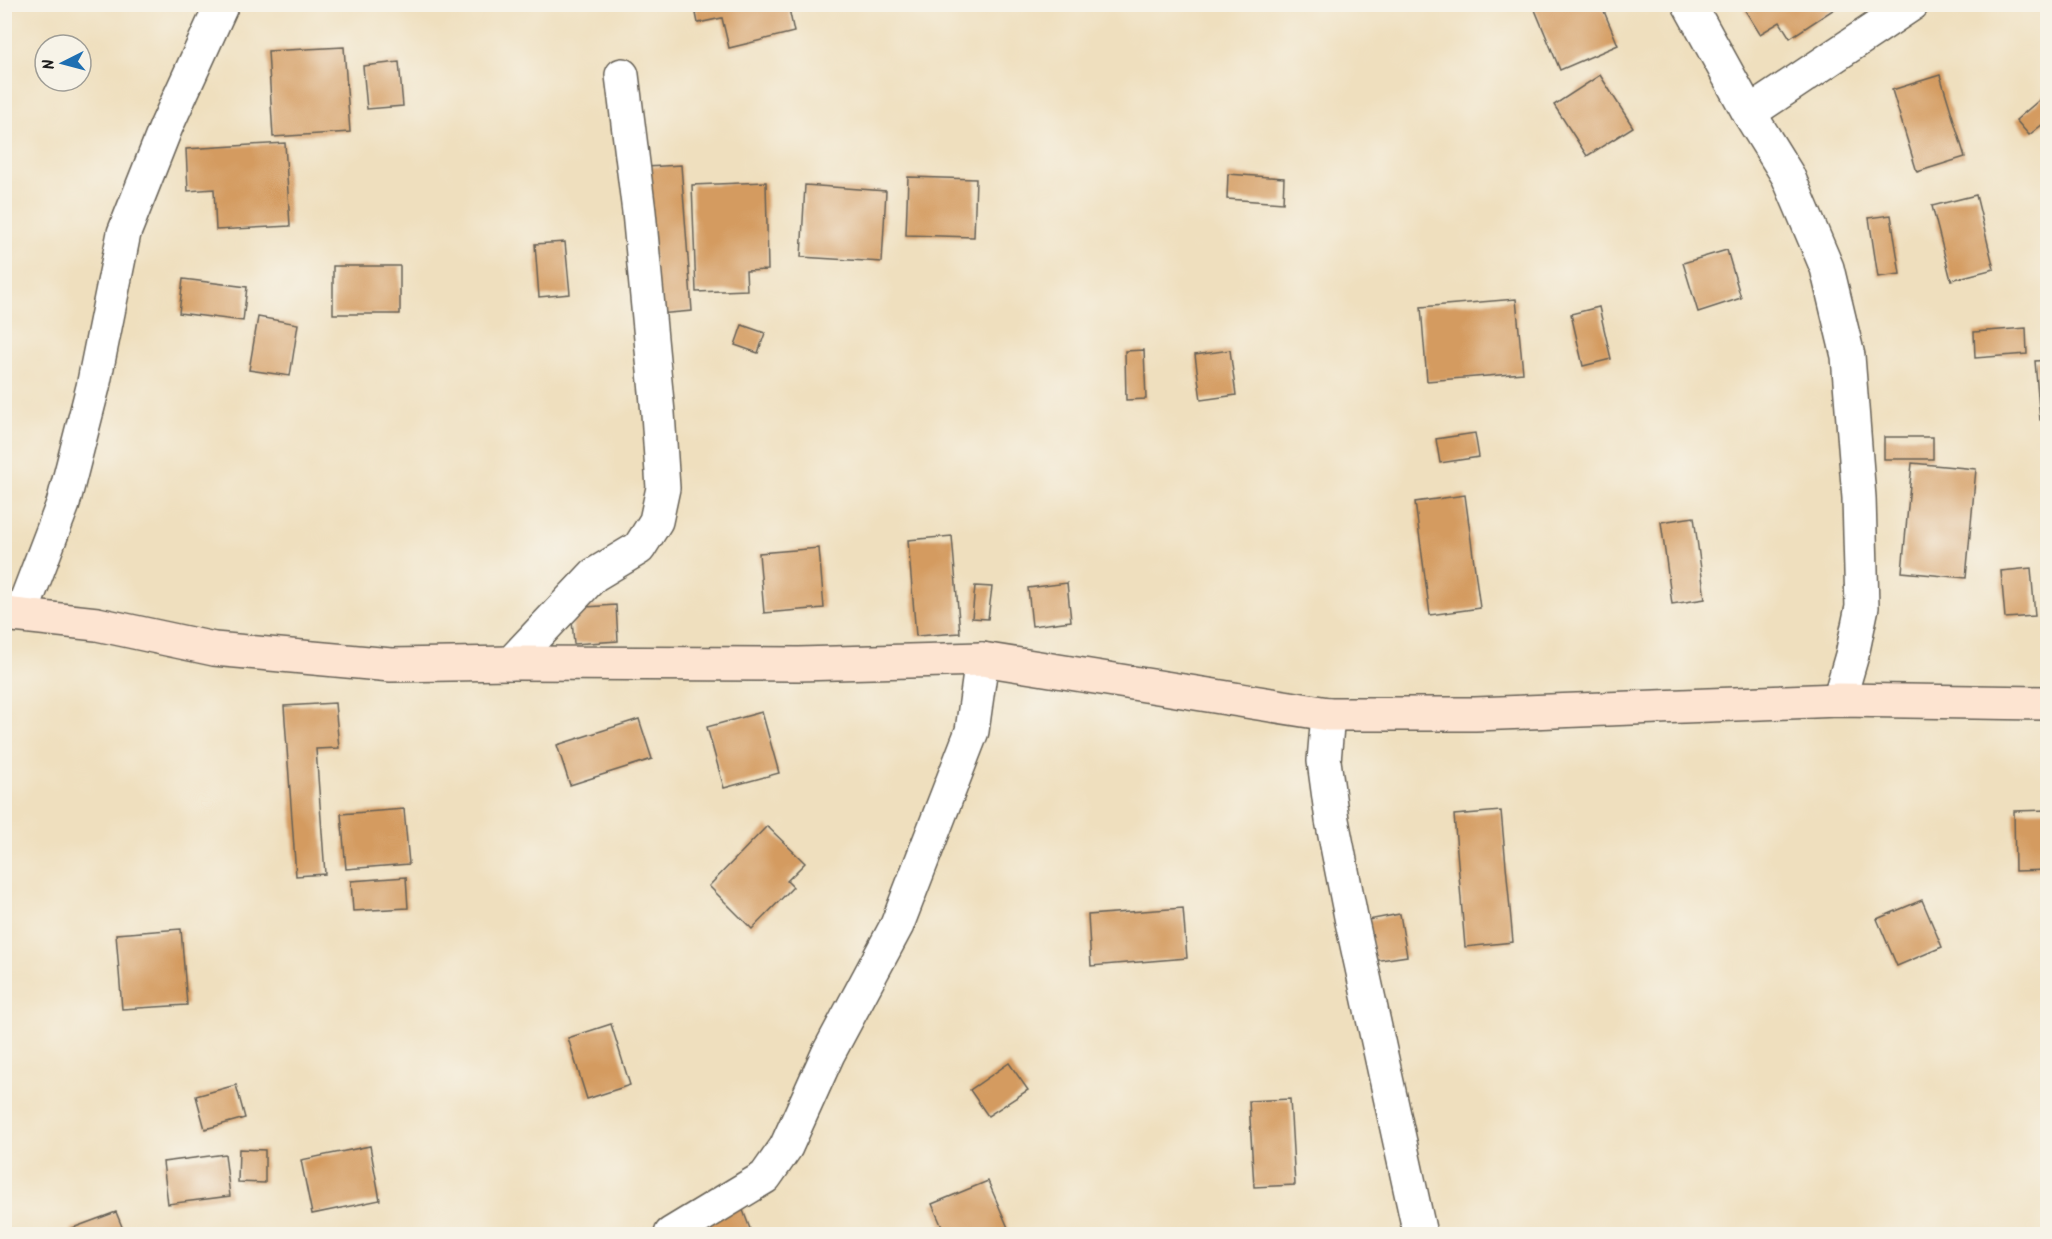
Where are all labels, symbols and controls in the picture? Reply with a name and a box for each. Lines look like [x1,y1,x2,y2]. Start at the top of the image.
north arrow [33,33,93,93]
text: N [37,58,63,71]

